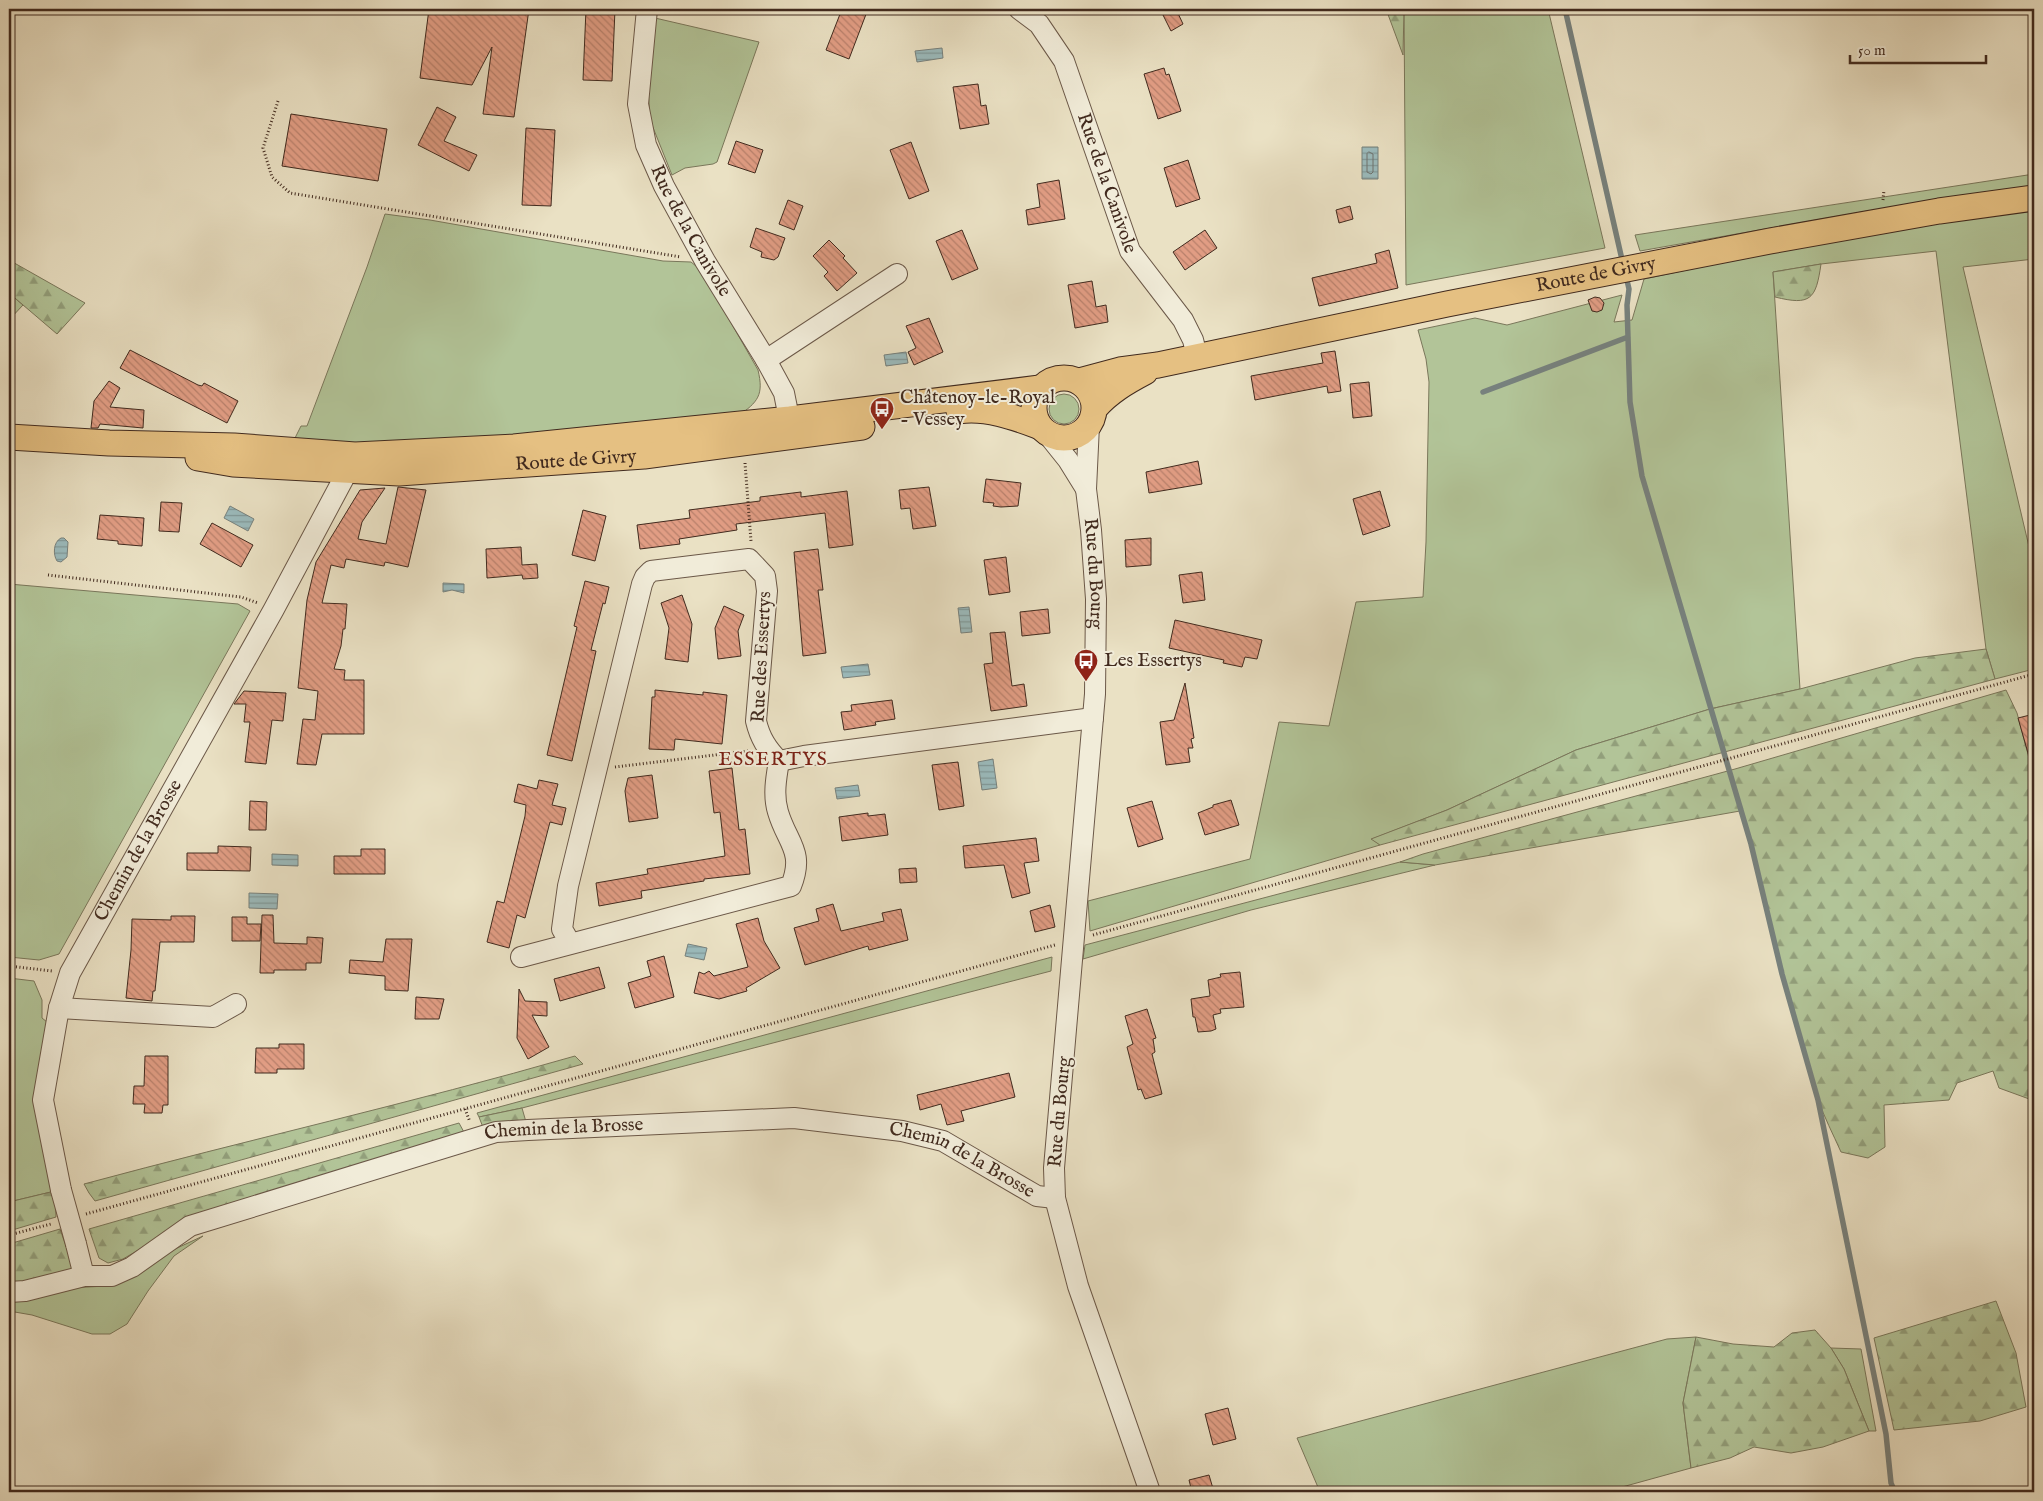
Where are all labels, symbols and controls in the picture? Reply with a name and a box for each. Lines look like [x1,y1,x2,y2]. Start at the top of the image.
scale bar [1850,32,1987,64]
text: 50 m [1858,41,1886,60]
street label: Rue de la Canivole [1071,110,1142,257]
street label: Rue de la Canivole [644,162,736,302]
street label: Route de Givry [1534,251,1659,298]
place label: Châtenoy-le-Royal - Vessey [900,386,1056,432]
bus stop icon: Châtenoy-le-Royal - Vessey [869,396,895,430]
street label: Route de Givry [514,445,638,477]
street label: Rue du Bourg [1078,517,1108,630]
street label: Rue des Essertys [747,591,777,723]
bus stop icon: Les Essertys [1073,648,1099,682]
place label: Les Essertys [1104,649,1202,673]
district label: ESSERTYS [718,747,828,772]
street label: Chemin de la Brosse [89,775,188,926]
street label: Rue du Bourg [1043,1055,1077,1168]
street label: Chemin de la Brosse [481,1113,644,1147]
street label: Chemin de la Brosse [888,1118,1039,1204]

